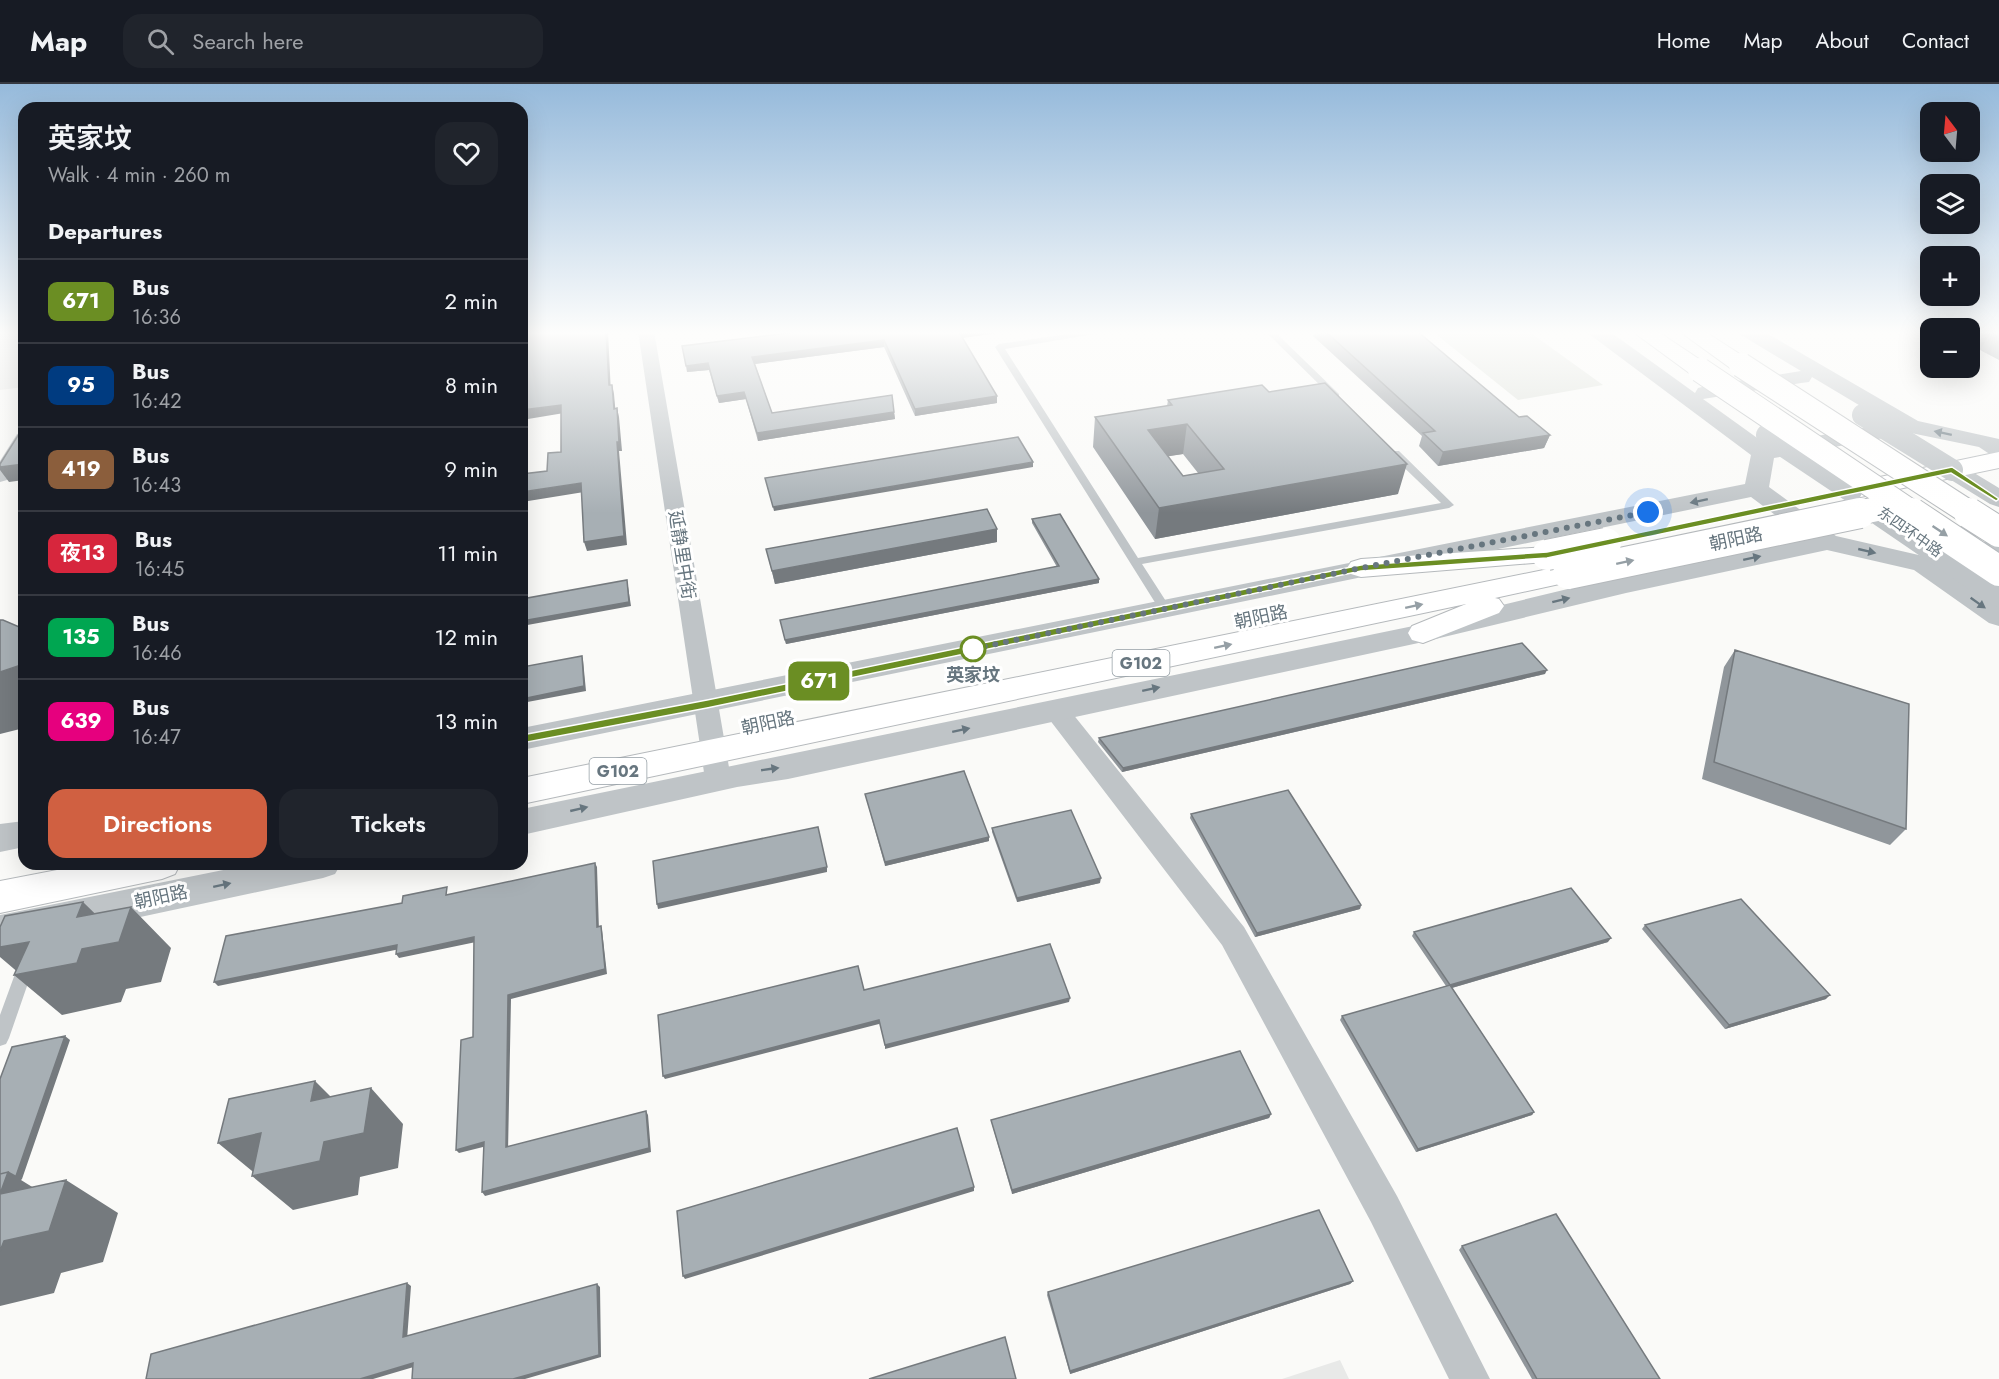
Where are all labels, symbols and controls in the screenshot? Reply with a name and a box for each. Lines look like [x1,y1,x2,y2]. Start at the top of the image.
search box [123,14,543,68]
text: Map [30,21,87,62]
icon: search [144,25,177,58]
text: Search here [192,25,304,57]
text: Home [1657,26,1710,56]
text: Map [1743,26,1783,56]
text: About [1816,26,1869,56]
text: Contact [1902,26,1969,56]
north arrow [1920,102,1980,162]
map controls [1920,102,1980,378]
text: 英家坟 [48,118,132,159]
button: heart [435,122,498,185]
text: Walk · 4 min · 260 m [48,161,230,190]
button: layers [1920,174,1980,234]
text: Departures [48,215,162,247]
button: + [1920,246,1980,306]
text: Bus [132,271,169,303]
text: 2 min [444,285,498,317]
text: 671 [62,286,100,316]
text: 16:36 [132,303,181,332]
button: − [1920,318,1980,378]
text: Bus [132,355,169,387]
text: 8 min [445,369,498,401]
text: 95 [67,370,95,400]
text: 16:42 [132,387,182,416]
one-way arrow [1934,428,1953,437]
text: Bus [132,439,169,471]
text: 9 min [444,453,498,485]
text: 419 [61,454,101,484]
text: 16:43 [132,471,181,500]
your location [1633,497,1663,527]
one-way arrow [1689,497,1708,506]
street label: 东四环中路 [1873,501,1947,563]
street label: 延静里中街 [662,509,702,601]
street label: 朝阳路 [1707,521,1765,557]
text: Bus [135,523,172,555]
one-way arrow [1932,525,1948,537]
text: 11 min [437,537,498,569]
text: 夜13 [60,538,105,568]
one-way arrow [1858,547,1877,556]
one-way arrow [1742,552,1761,562]
text: 16:45 [135,555,184,584]
one-way arrow [1616,557,1635,566]
one-way arrow [1552,594,1571,604]
one-way arrow [1970,597,1986,608]
street label: 朝阳路 [1232,599,1290,635]
one-way arrow [1405,601,1424,610]
text: Bus [132,607,169,639]
text: 12 min [435,621,498,653]
text: 135 [62,622,100,652]
marker: 英家坟 [960,636,986,662]
text: 16:46 [132,639,182,668]
one-way arrow [1214,641,1233,650]
road number: G102 [1112,650,1170,676]
line badge: 671 [784,662,854,700]
place label: 英家坟 [946,662,1000,688]
text: 671 [800,666,838,696]
one-way arrow [1142,684,1161,693]
text: Bus [132,691,169,723]
text: 13 min [435,705,498,737]
street label: 朝阳路 [739,705,797,741]
text: 639 [60,706,102,736]
text: 16:47 [132,723,181,752]
one-way arrow [951,724,970,734]
road number: G102 [590,758,646,784]
one-way arrow [760,764,779,774]
button: Directions [48,789,267,858]
button: Tickets [279,789,498,858]
one-way arrow [570,804,588,814]
street label: 朝阳路 [132,879,190,915]
one-way arrow [213,880,232,889]

